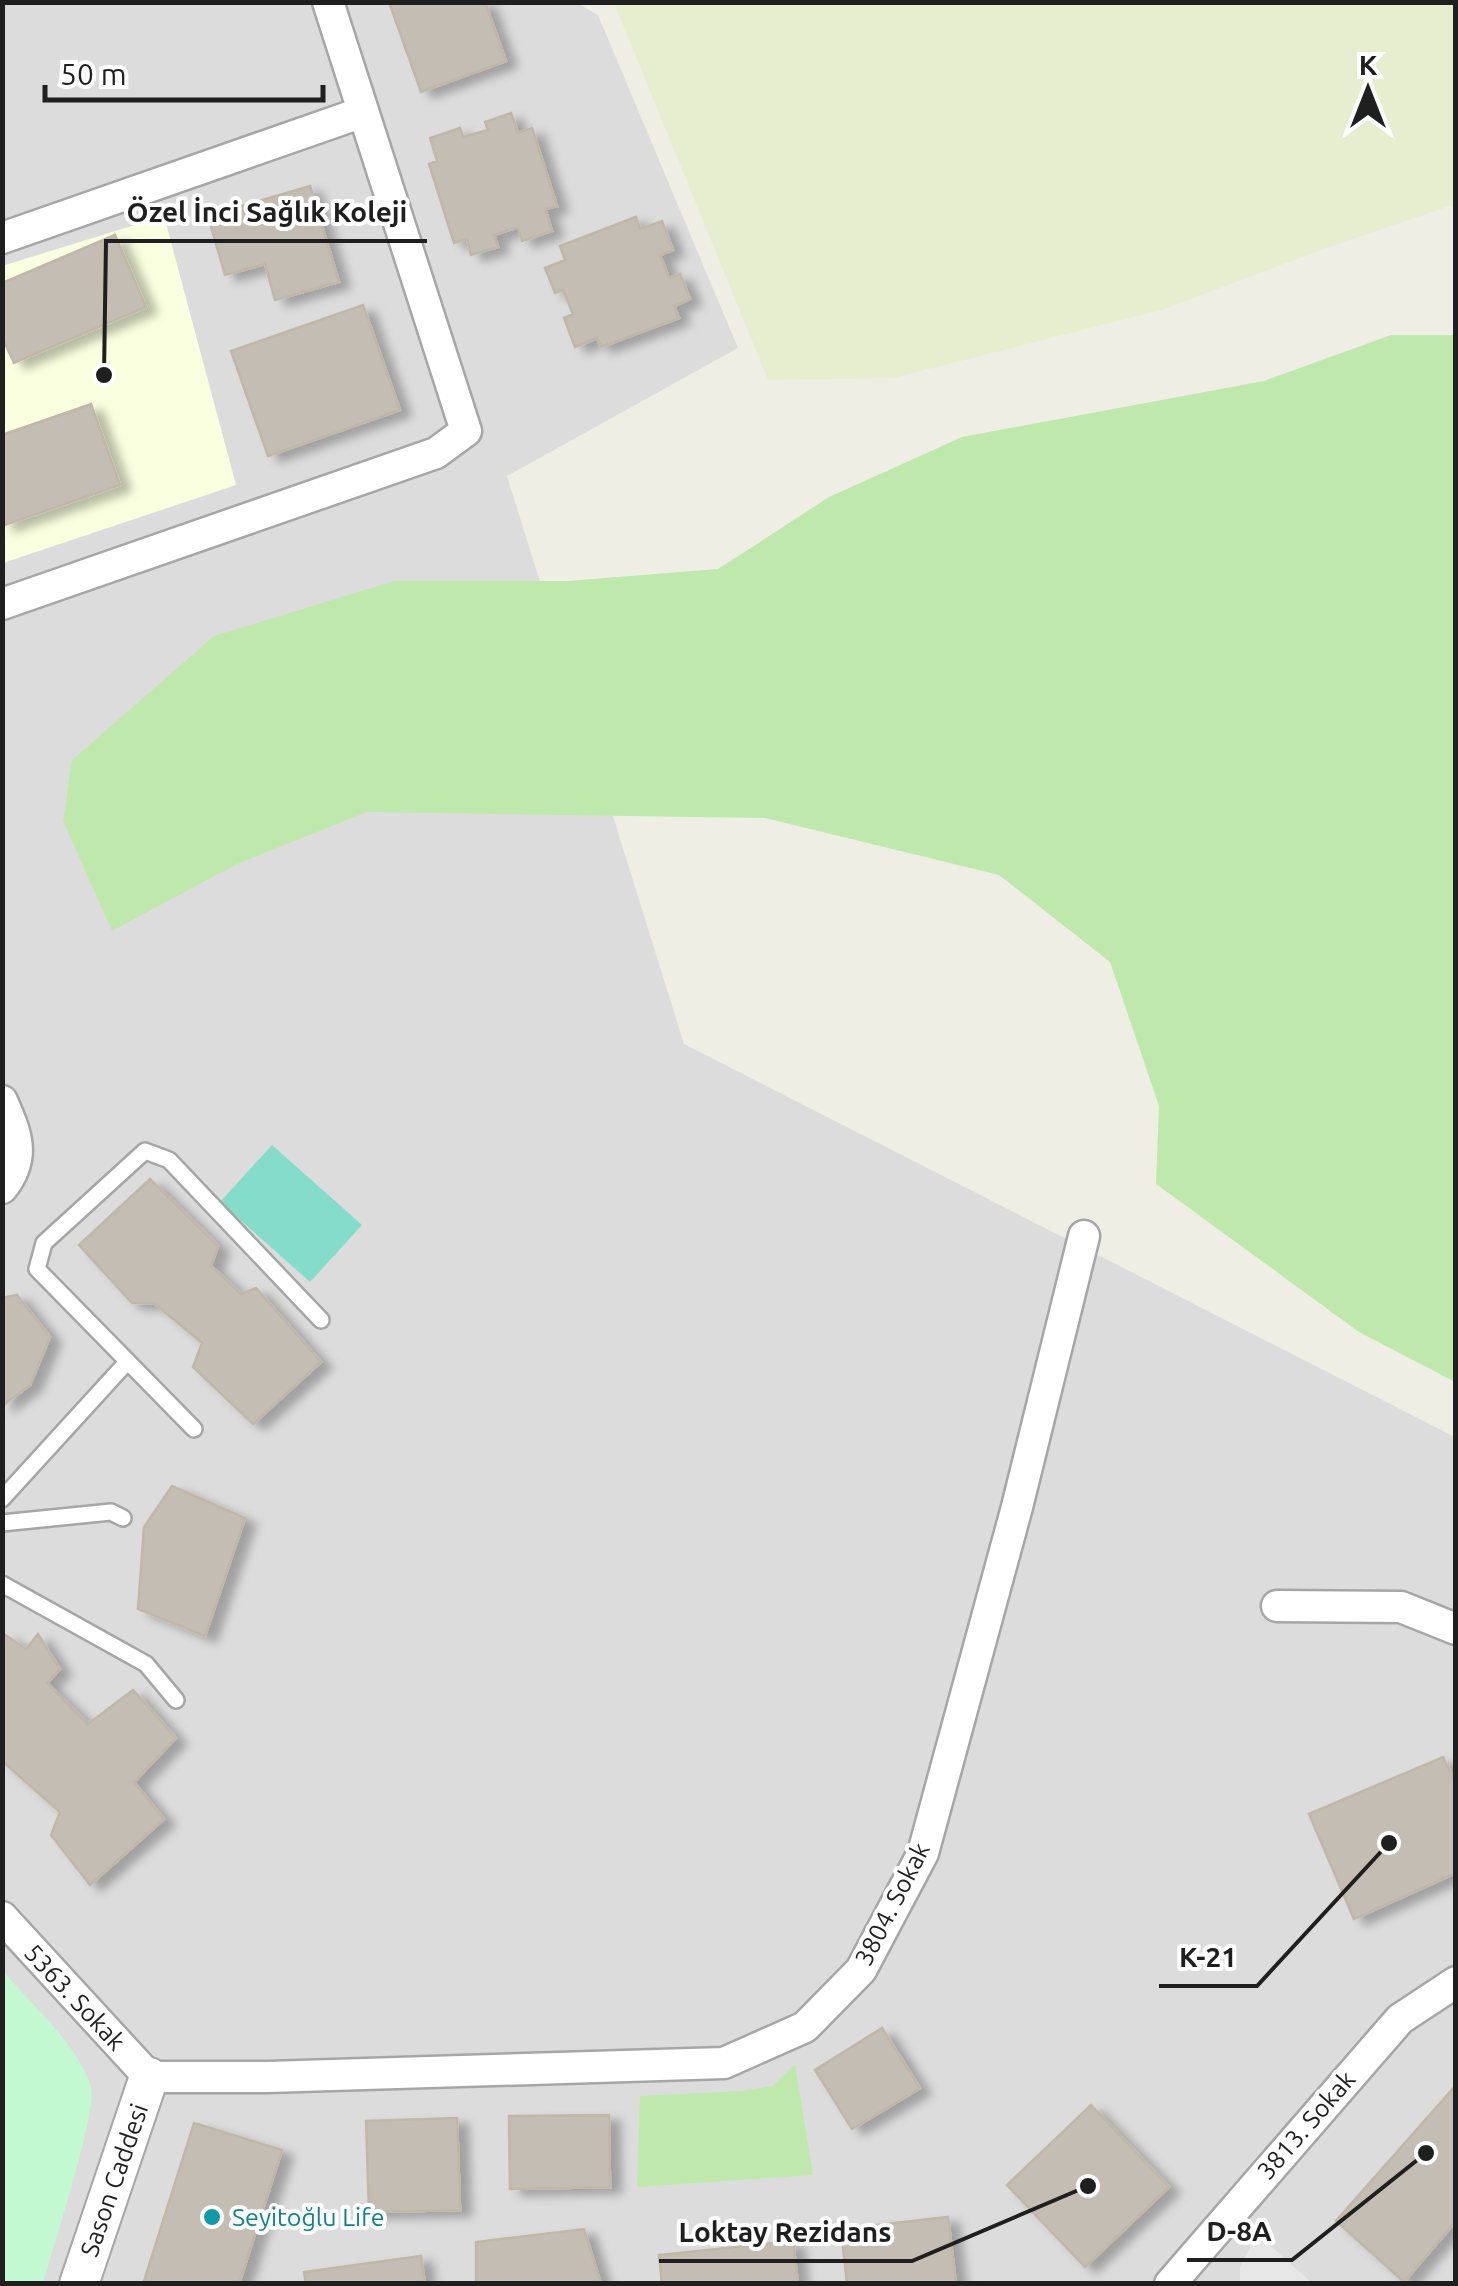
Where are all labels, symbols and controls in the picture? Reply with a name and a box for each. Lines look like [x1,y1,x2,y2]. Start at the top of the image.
scale bar [45,40,322,102]
north arrow [1318,40,1418,140]
text: K [1359,49,1378,80]
text: 50 m [60,57,127,91]
callout: Özel İnci Sağlık Koleji [106,183,427,241]
text: Özel İnci Sağlık Koleji [127,196,407,227]
street label: 3804. Sokak [849,1838,935,1970]
callout: K-21 [1159,1928,1257,1986]
street label: 5363. Sokak [19,1938,131,2056]
text: K-21 [1179,1941,1237,1972]
street label: 3813. Sokak [1251,2065,1361,2185]
street label: Sason Caddesi [75,2100,153,2260]
callout: D-8A [1187,2202,1292,2260]
place label: Seyitoğlu Life [232,2203,384,2231]
callout: Loktay Rezidans [659,2203,912,2261]
marker: Seyitoğlu Life [201,2206,223,2228]
text: D-8A [1206,2215,1272,2246]
text: Loktay Rezidans [679,2216,891,2247]

